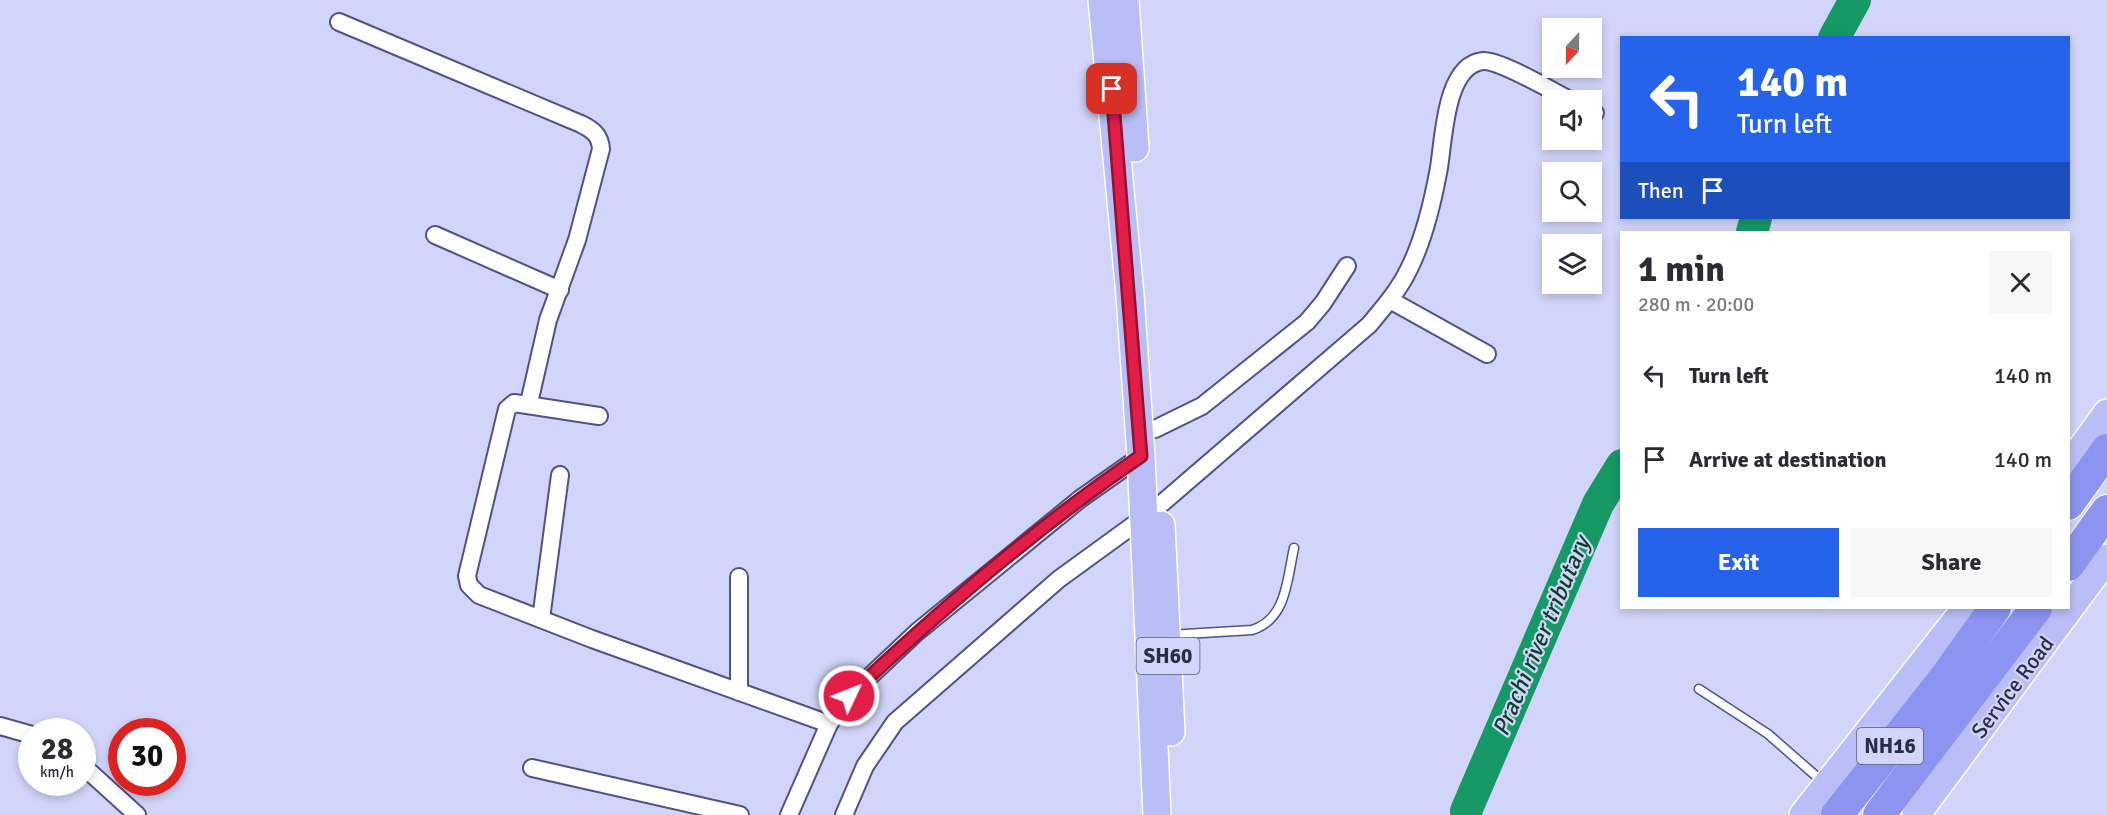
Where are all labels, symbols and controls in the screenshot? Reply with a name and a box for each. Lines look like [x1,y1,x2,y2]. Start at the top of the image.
north arrow [1542,18,1602,78]
map controls [1542,18,1602,294]
text: 140 m [1737,57,1848,108]
icon: left [1638,60,1716,138]
pin [1086,63,1137,114]
icon: arrive [1095,72,1128,105]
button: sound [1542,90,1602,150]
text: Turn left [1737,108,1832,141]
button: search [1542,162,1602,222]
icon: arrive [1696,174,1729,207]
text: Then [1638,177,1684,204]
button: layers [1542,234,1602,294]
text: 1 min [1638,247,1725,292]
button: close [1989,251,2052,314]
text: 280 m · 20:00 [1638,292,1754,317]
icon: left [1638,359,1671,392]
text: Turn left [1689,362,1769,389]
text: 140 m [1994,362,2052,389]
icon: arrive [1638,443,1671,476]
text: Arrive at destination [1689,446,1886,473]
text: 140 m [1994,446,2052,473]
button: Exit [1638,528,1839,597]
button: Share [1851,528,2052,597]
water label: Prachi river tributary [1485,529,1598,740]
street label: Service Road [1965,631,2060,744]
road number: SH60 [1136,638,1200,674]
position arrow [817,664,881,728]
speed limit sign: 30 [108,718,186,796]
road number: NH16 [1857,728,1923,764]
text: 28 [41,731,73,768]
text: km/h [40,763,74,781]

